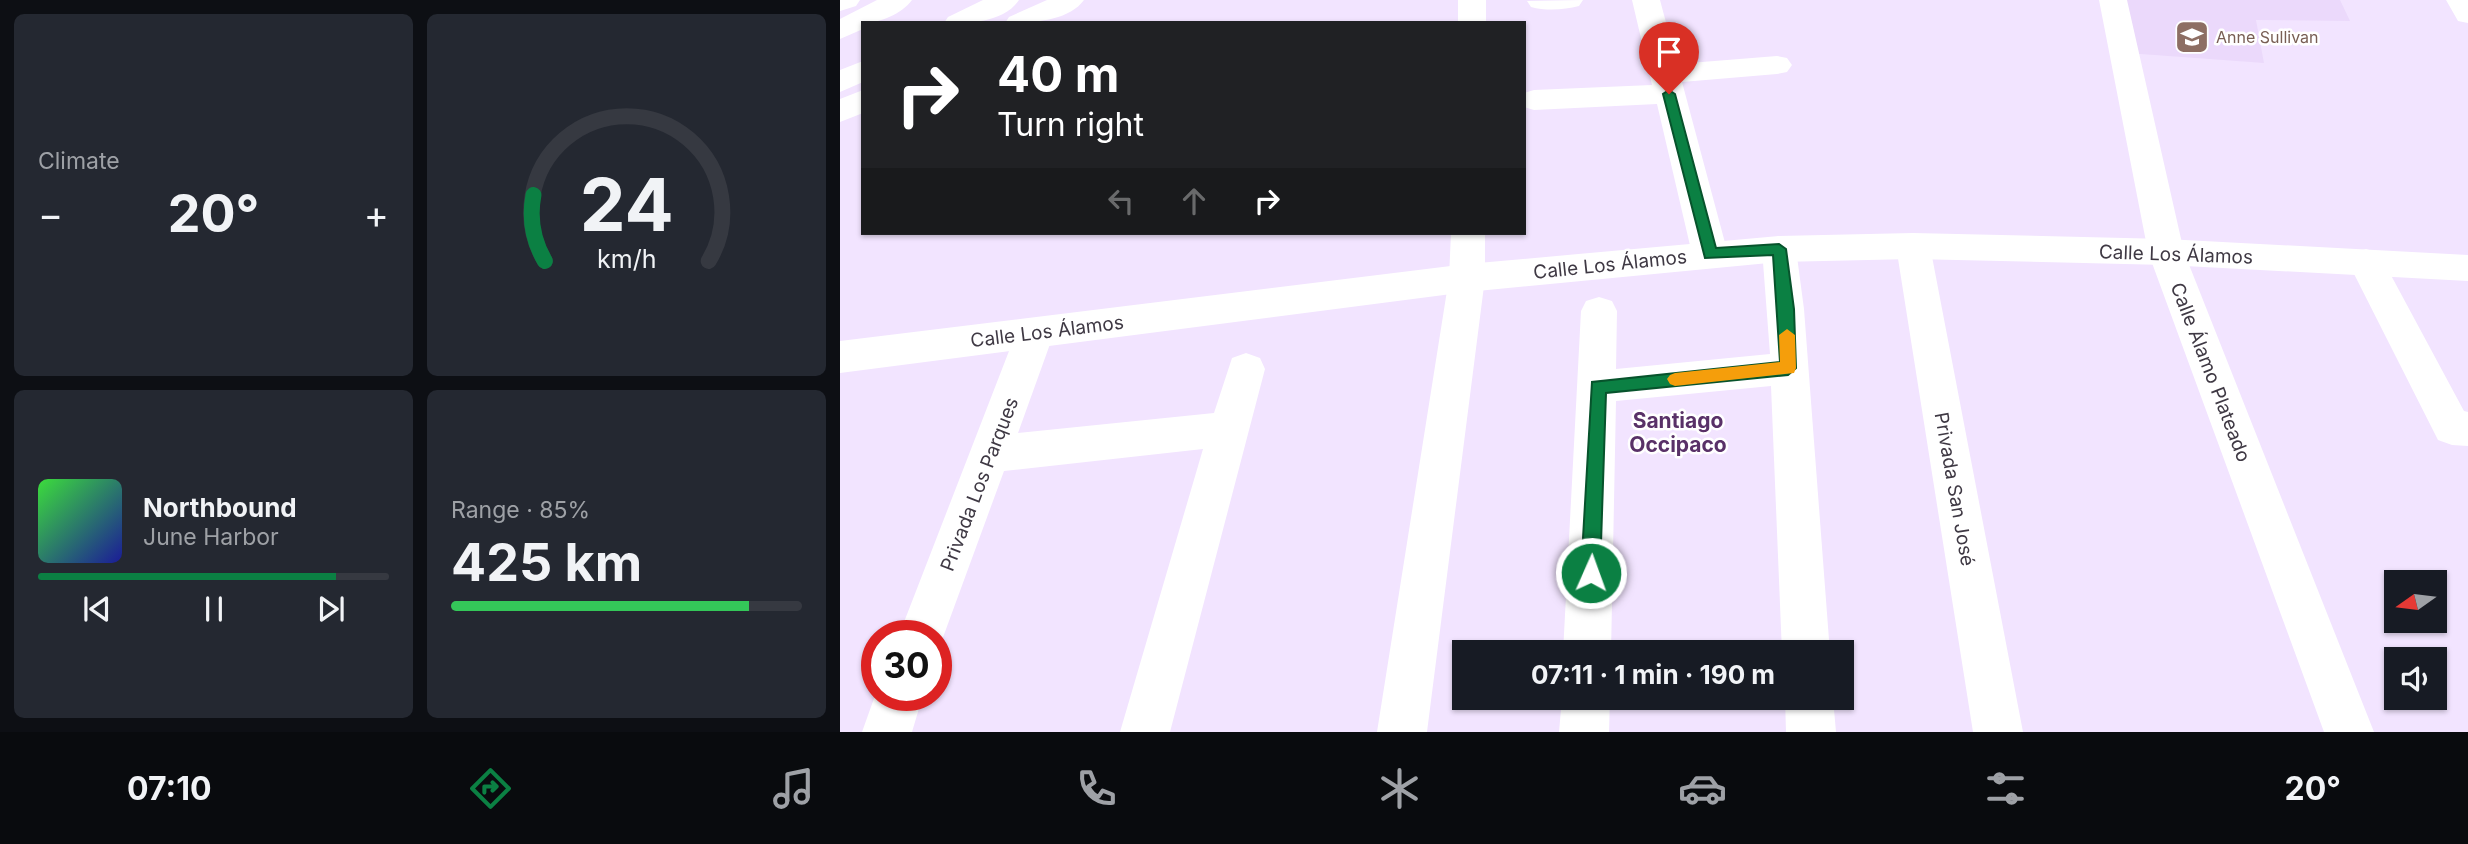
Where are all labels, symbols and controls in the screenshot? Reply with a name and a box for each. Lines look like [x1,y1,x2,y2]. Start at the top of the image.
school or university icon: Anne Sullivan [2173,18,2211,56]
pin [1639,22,1699,94]
place label: Anne Sullivan [2216,27,2318,47]
icon: arrive [1650,33,1688,71]
text: 40 m [997,45,1120,104]
icon: right [882,49,973,140]
text: Turn right [997,105,1144,144]
text: Climate [38,147,120,175]
text: 24 [580,160,673,249]
text: 20° [168,182,259,245]
icon: left [1102,182,1140,220]
icon: ahead [1175,182,1213,220]
icon: right [1248,182,1286,220]
text: − [38,191,63,237]
text: + [364,191,389,237]
street label: Calle Los Álamos [2099,239,2253,269]
text: km/h [597,244,656,274]
street label: Calle Los Álamos [1532,244,1688,284]
street label: Calle Álamo Plateado [2166,279,2256,465]
street label: Calle Los Álamos [969,310,1125,352]
street label: Privada Los Parques [936,394,1023,574]
district label: Santiago Occipaco [1629,408,1727,457]
street label: Privada San José [1930,410,1979,568]
text: Northbound [143,492,297,523]
text: Range · 85% [451,496,590,524]
text: June Harbor [143,523,279,551]
text: 425 km [451,531,642,594]
position arrow [1554,536,1628,610]
north arrow [2384,570,2446,634]
map controls [2384,570,2447,710]
icon: previous [78,590,116,628]
icon: pause [195,590,233,628]
icon: next [312,590,350,628]
speed limit sign: 30 [861,620,952,711]
button: sound [2384,647,2447,710]
text: 07:11 · 1 min · 190 m [1531,659,1775,690]
icon: directions [466,764,515,813]
icon: music [769,764,818,813]
icon: phone [1072,764,1121,813]
icon: climate [1375,764,1424,813]
icon: car [1678,764,1727,813]
icon: filters [1981,764,2030,813]
text: 07:10 [127,769,212,808]
text: 20° [2284,769,2341,808]

